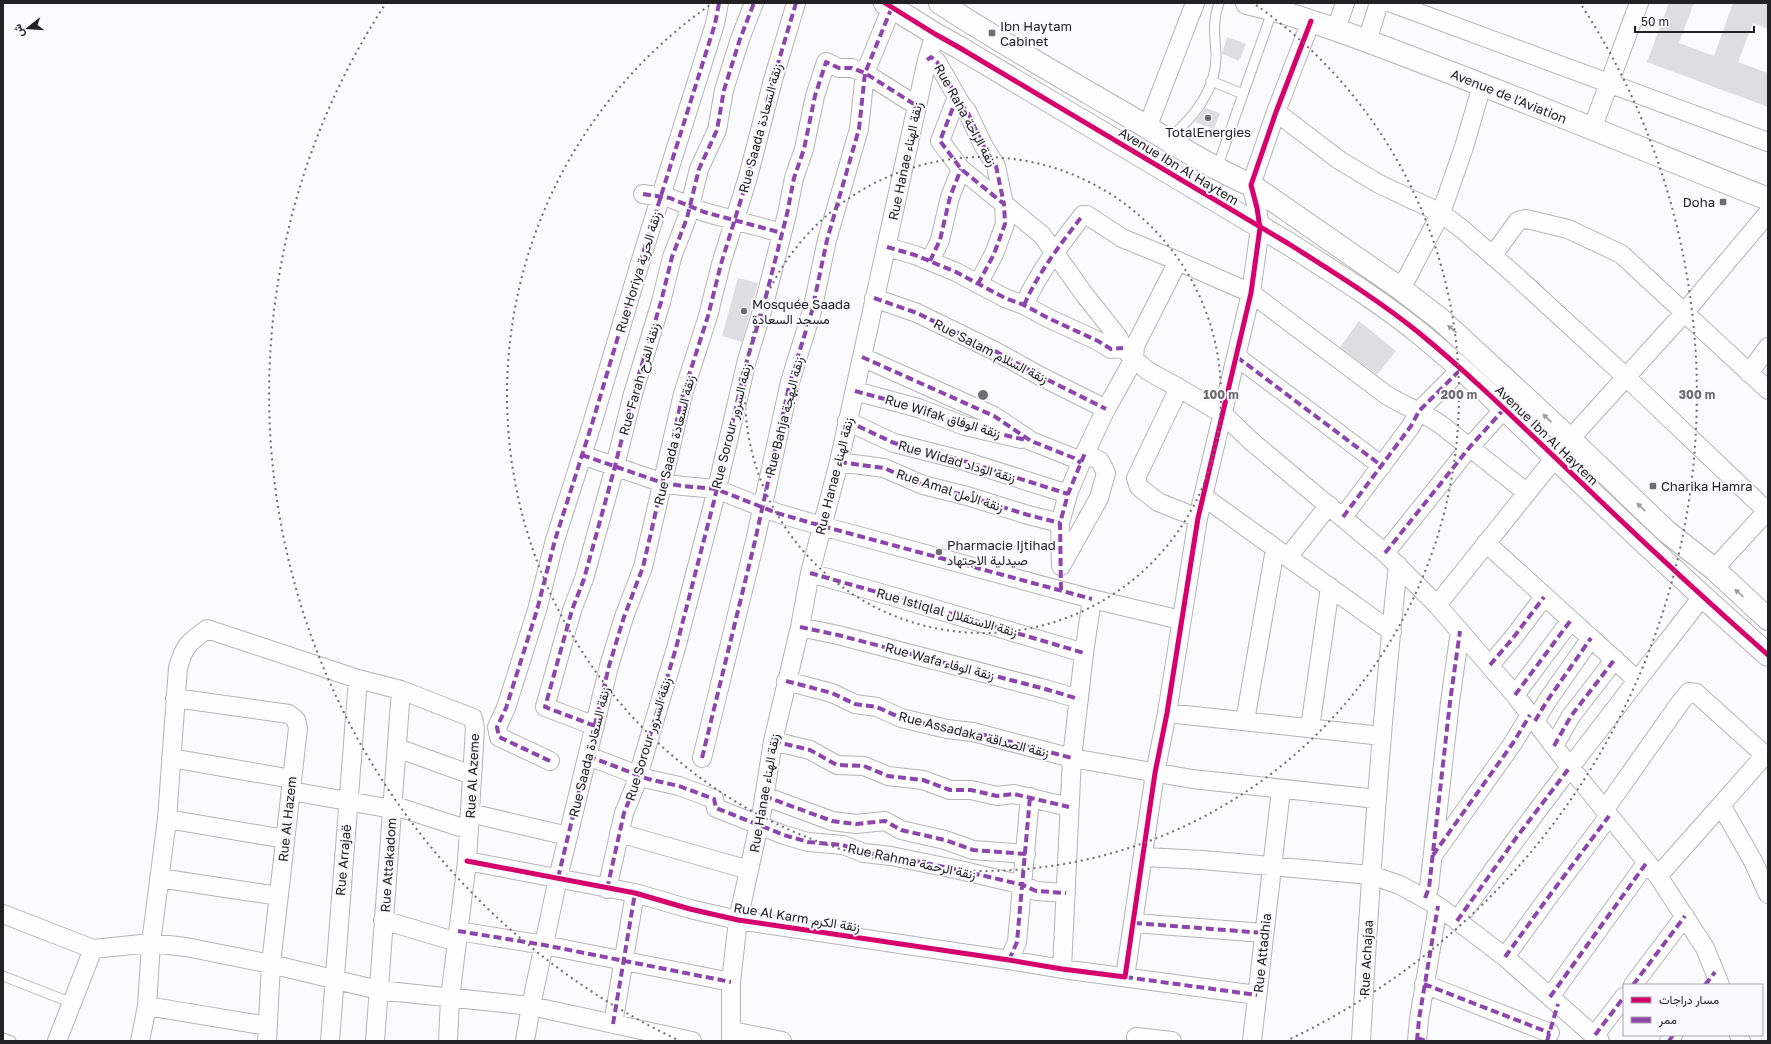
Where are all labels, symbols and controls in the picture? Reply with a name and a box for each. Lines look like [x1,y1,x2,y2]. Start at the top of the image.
north arrow [8,8,48,48]
scale bar [1635,8,1754,34]
text: 50 m [1641,14,1669,29]
place label: Ibn Haytam Cabinet [1000,18,1072,49]
text: ش [10,23,27,39]
marker: Ibn Haytam Cabinet [987,28,997,38]
street label: Rue Saada زنقة السعادة [735,61,786,195]
street label: Rue Raha زنقة الراحة [930,61,1001,170]
street label: Avenue de l'Aviation [1449,65,1569,127]
street label: Rue Hanae زنقة الهناء [885,100,926,222]
marker: TotalEnergies [1203,113,1213,123]
street label: Avenue Ibn Al Haytem [1116,124,1242,208]
place label: TotalEnergies [1165,124,1251,140]
place label: Doha [1683,194,1715,210]
marker: Doha [1718,197,1728,207]
street label: Rue Horiya زنقة الحرية [612,209,665,335]
place label: Mosquée Saada مسجد السعادة [752,296,850,327]
marker: Mosquée Saada مسجد السعادة [739,306,749,316]
street label: Rue Salam زنقة السلام [931,315,1051,388]
street label: Rue Farah زنقة الفرح [615,321,665,438]
one-way arrow [1447,325,1457,334]
street label: Rue Bahja زنقة البهجة [761,355,808,478]
street label: Rue Sorour زنقة السرور [708,362,755,491]
street label: Rue Saada زنقة السعادة [650,373,699,507]
street label: Avenue Ibn Al Haytem [1492,382,1602,488]
text: 100 m [1203,387,1239,402]
text: 200 m [1441,387,1477,402]
text: 300 m [1679,387,1715,402]
centre of rings [976,388,990,402]
street label: Rue Wifak زنقة الوفاق [883,391,1003,442]
one-way arrow [1542,413,1552,422]
street label: Rue Hanae زنقة الهناء [812,416,857,537]
street label: Rue Widad زنقة الوداد [896,437,1018,486]
street label: Rue Amal زنقة الأمل [894,465,1006,516]
place label: Charika Hamra [1661,478,1753,494]
marker: Charika Hamra [1648,481,1658,491]
one-way arrow [1636,502,1646,512]
place label: Pharmacie Ijtihad صيدلية الاجتهاد [947,537,1056,569]
marker: Pharmacie Ijtihad صيدلية الاجتهاد [934,547,944,557]
street label: Rue Istiqlal زنقة الاستقلال [874,584,1019,641]
one-way arrow [1734,588,1744,597]
street label: Rue Wafa زنقة الوفاء [883,639,996,684]
street label: Rue Sorour زنقة السرور [622,675,675,803]
street label: Rue Saada زنقة السعادة [565,685,614,819]
street label: Rue Assadaka زنقة الصداقة [897,708,1051,761]
street label: Rue Hanae زنقة الهناء [746,732,783,854]
street label: Rue Al Azeme [462,733,482,819]
street label: Rue Al Hazem [275,775,299,863]
street label: Rue Attakadom [377,817,399,913]
street label: Rue Arrajaë [332,824,354,896]
street label: Rue Rahma زنقة الرحمة [846,840,978,883]
street label: Rue Al Karm زنقة الكرم [732,899,861,936]
street label: Rue Attadhia [1250,912,1274,994]
street label: Rue Achajaa [1356,919,1376,997]
legend [1623,984,1763,1036]
text: مسار دراجات [1659,992,1719,1008]
text: ممر [1658,1012,1677,1028]

